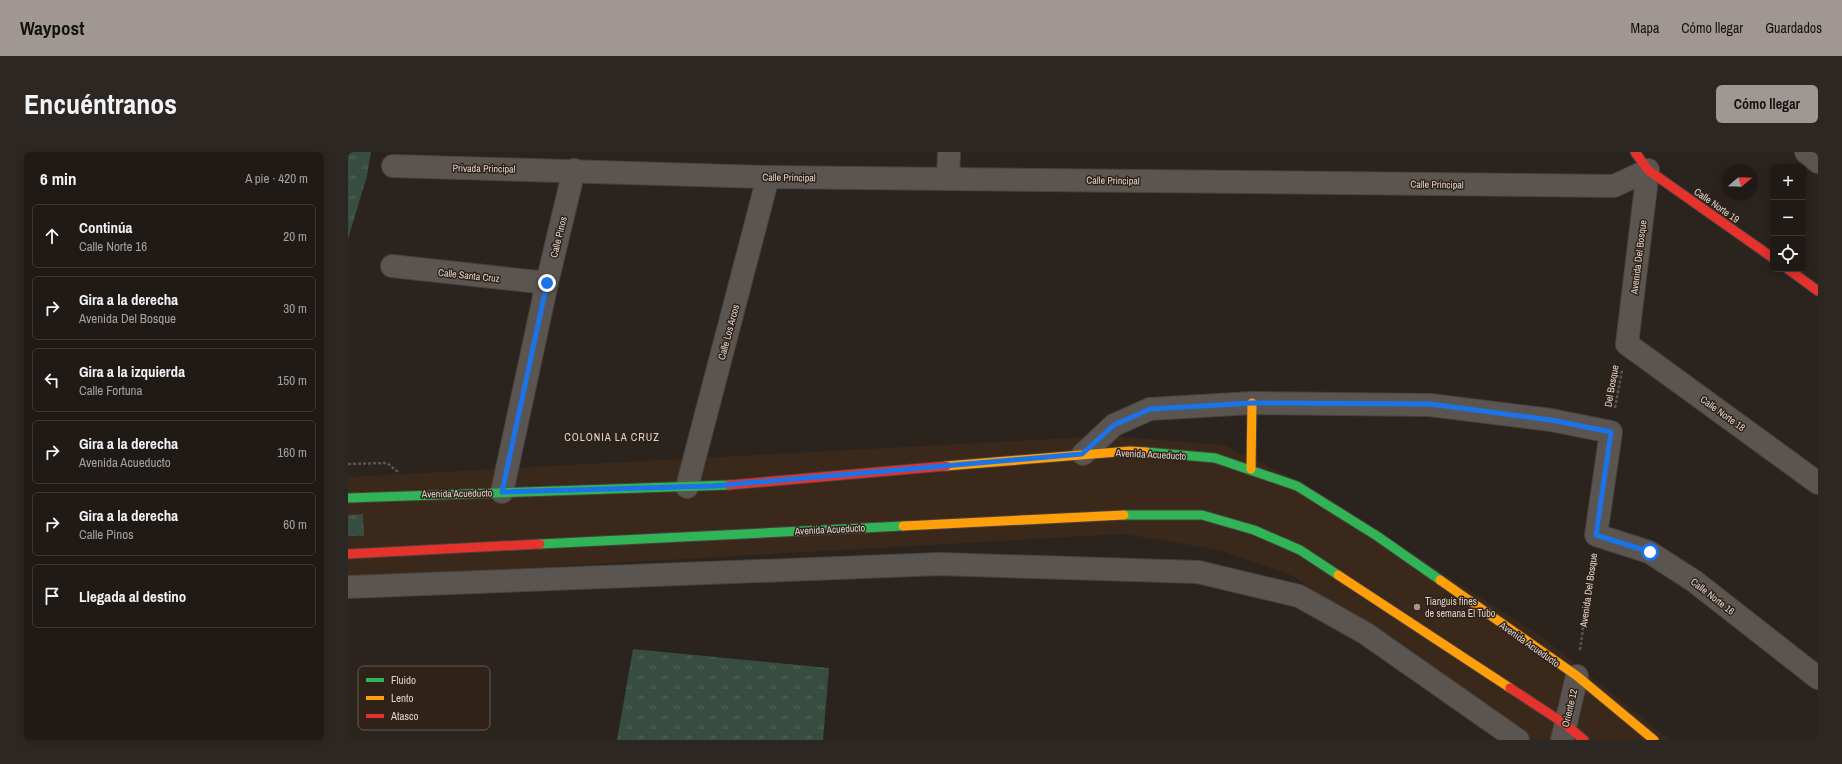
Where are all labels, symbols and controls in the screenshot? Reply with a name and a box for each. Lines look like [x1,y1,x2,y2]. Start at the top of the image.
text: Waypost [20,15,84,41]
text: Mapa [1631,19,1659,37]
text: Cómo llegar [1681,19,1743,37]
text: Guardados [1765,19,1822,37]
text: Encuéntranos [24,85,177,123]
button: Cómo llegar [1716,85,1818,123]
street label: Privada Principal [452,161,516,176]
north arrow [1722,164,1758,200]
map controls [1770,164,1806,272]
button: + [1770,164,1806,200]
text: 6 min [40,167,76,190]
text: A pie · 420 m [245,170,308,187]
street label: Calle Principal [762,171,816,184]
street label: Calle Principal [1086,174,1140,187]
street label: Calle Principal [1410,178,1464,191]
street label: Calle Norte 19 [1692,185,1742,226]
button: − [1770,200,1806,236]
street label: Calle Pinos [547,215,570,259]
text: Continúa [79,217,132,238]
street label: Avenida Del Bosque [1627,219,1650,296]
icon: ahead [41,225,63,247]
text: 20 m [283,228,307,245]
button: locate [1770,236,1806,272]
text: Calle Norte 16 [79,238,147,255]
street label: Calle Santa Cruz [437,266,500,285]
route end [538,274,556,292]
text: Gira a la derecha [79,289,178,310]
icon: right [41,297,63,319]
text: 30 m [283,300,307,317]
street label: Calle Los Arcos [715,303,742,361]
text: Avenida Del Bosque [79,310,176,327]
text: Gira a la izquierda [79,361,185,382]
street label: Del Bosque [1601,364,1622,408]
icon: left [41,369,63,391]
text: 150 m [277,372,307,389]
text: Calle Fortuna [79,382,142,399]
street label: Calle Norte 18 [1698,393,1748,434]
district label: COLONIA LA CRUZ [564,430,660,444]
text: Gira a la derecha [79,433,178,454]
icon: right [41,441,63,463]
text: 160 m [277,444,307,461]
street label: Avenida Acueducto [1114,446,1187,463]
text: Avenida Acueducto [79,454,171,471]
street label: Avenida Acueducto [421,486,493,501]
text: Gira a la derecha [79,505,178,526]
icon: right [41,513,63,535]
text: 60 m [283,516,307,533]
street label: Avenida Acueducto [793,521,866,538]
text: Calle Pinos [79,526,134,543]
route start [1641,543,1659,561]
street label: Avenida Del Bosque [1577,552,1600,629]
street label: Calle Norte 16 [1688,575,1738,618]
icon: arrive [41,585,63,607]
text: Llegada al destino [79,586,186,607]
place label: Tianguis fines de semana El Tubo [1425,595,1496,620]
marker: Tianguis fines de semana El Tubo [1412,602,1422,612]
street label: Avenida Acueducto [1496,618,1563,670]
legend [358,666,490,730]
text: Fluido [391,673,416,687]
street label: Oriente 12 [1559,687,1580,728]
text: Lento [391,691,414,705]
text: Atasco [390,709,419,723]

